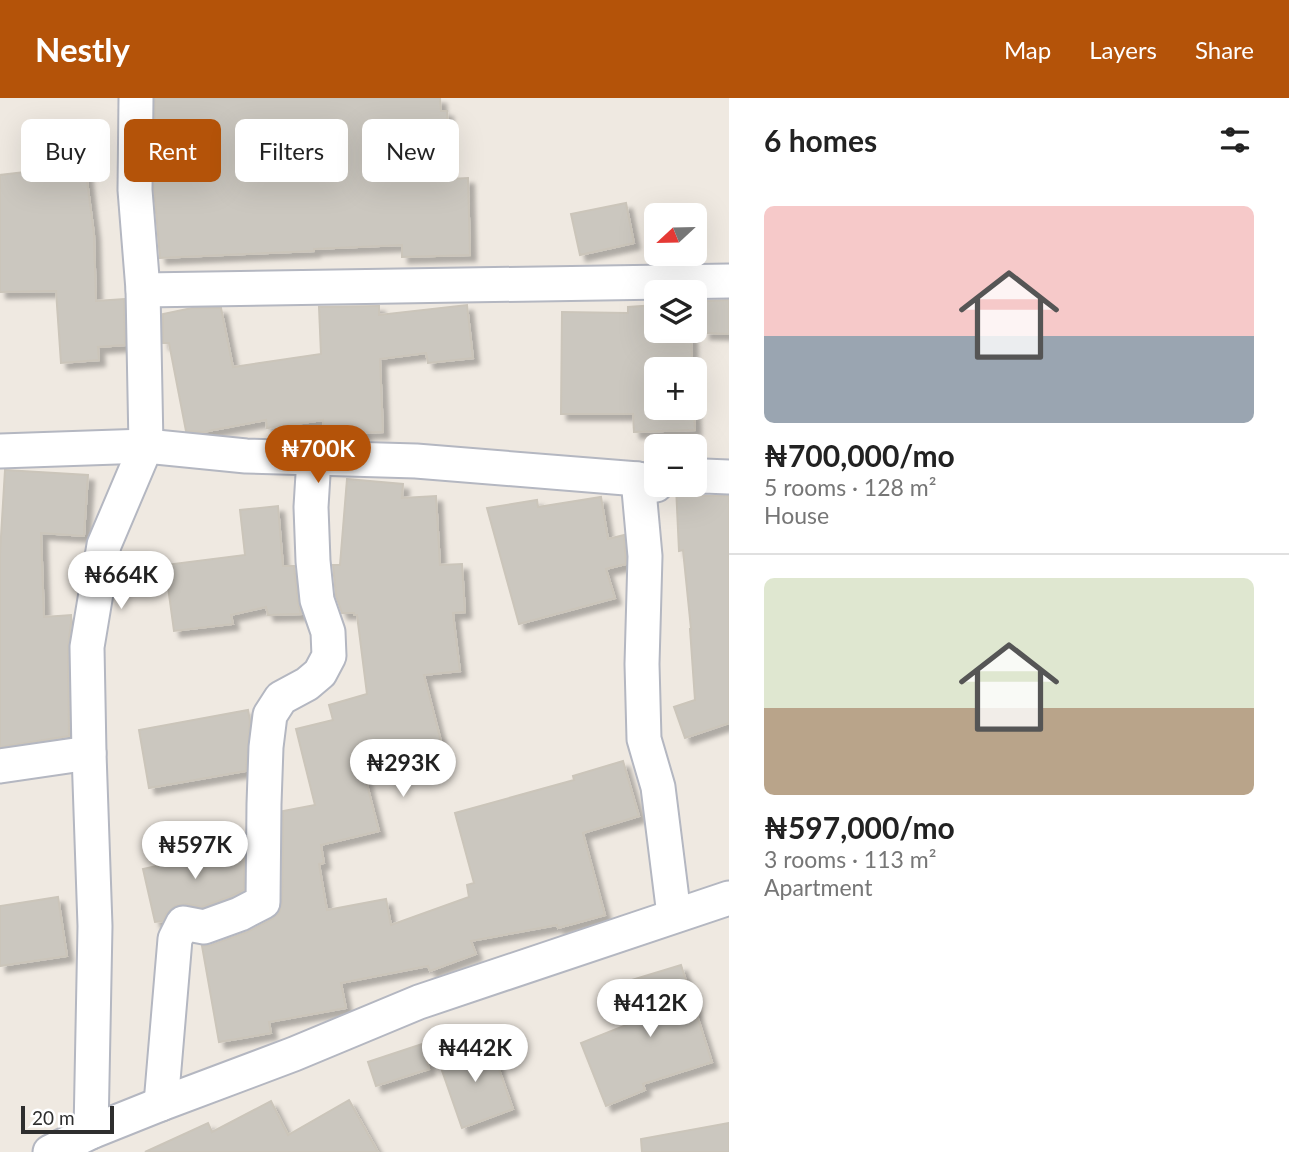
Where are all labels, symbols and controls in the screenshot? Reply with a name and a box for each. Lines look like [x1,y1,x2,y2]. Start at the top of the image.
text: Nestly [35,29,130,69]
text: Map [1004,35,1051,64]
text: Layers [1089,35,1157,64]
text: Share [1195,35,1254,64]
chip: Buy [21,119,110,182]
chip: Rent [124,119,221,182]
chip: Filters [235,119,348,182]
chip: New [362,119,459,182]
icon: filters [1216,121,1254,159]
text: 6 homes [764,122,877,158]
north arrow [644,203,707,266]
map controls [644,203,707,497]
icon: home [946,252,1072,378]
button: layers [644,280,707,343]
button: + [644,357,707,420]
pin: ₦700K [269,426,367,485]
text: ₦700K [281,434,355,462]
button: − [644,434,707,497]
text: ₦700,000/mo [764,437,955,473]
text: 5 rooms · 128 m² [764,473,936,501]
text: House [764,501,829,529]
pin: ₦664K [72,552,170,611]
text: ₦664K [84,560,158,588]
icon: home [946,624,1072,750]
pin: ₦293K [354,740,452,799]
text: ₦293K [366,748,440,776]
text: ₦597,000/mo [764,809,955,845]
pin: ₦597K [146,822,244,881]
text: ₦597K [158,830,232,858]
text: 3 rooms · 113 m² [764,845,936,873]
text: Apartment [764,873,872,901]
pin: ₦412K [601,979,699,1039]
text: ₦412K [613,988,687,1016]
pin: ₦442K [426,1024,524,1084]
text: ₦442K [438,1033,512,1061]
scale bar [21,1103,114,1135]
text: 20 m [32,1106,75,1129]

